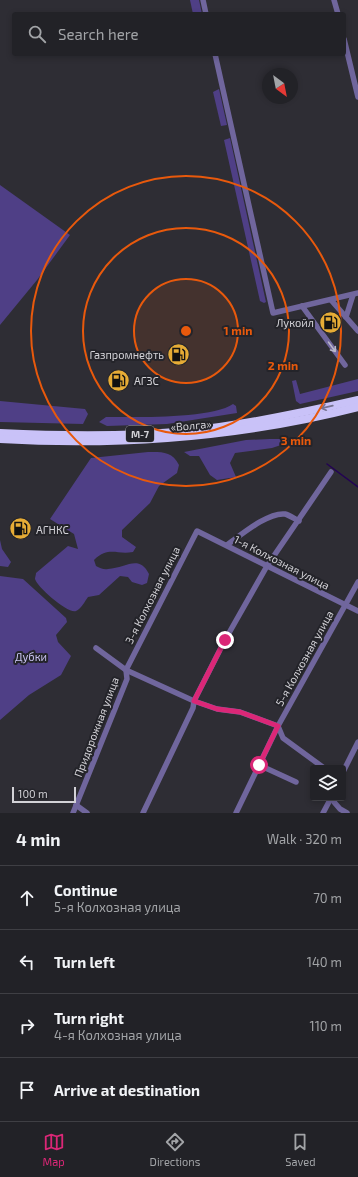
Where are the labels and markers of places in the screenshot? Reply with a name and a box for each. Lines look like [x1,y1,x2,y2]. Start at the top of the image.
fuel station icon: Лукойл [317,309,343,335]
place label: Лукойл [276,316,314,330]
centre of rings [179,324,193,338]
fuel station icon: Газпромнефть [166,341,192,367]
place label: Газпромнефть [89,348,164,361]
fuel station icon: АГЗС [105,367,131,393]
place label: АГЗС [134,374,159,387]
fuel station icon: АГНКС [7,516,33,542]
place label: АГНКС [36,523,69,536]

